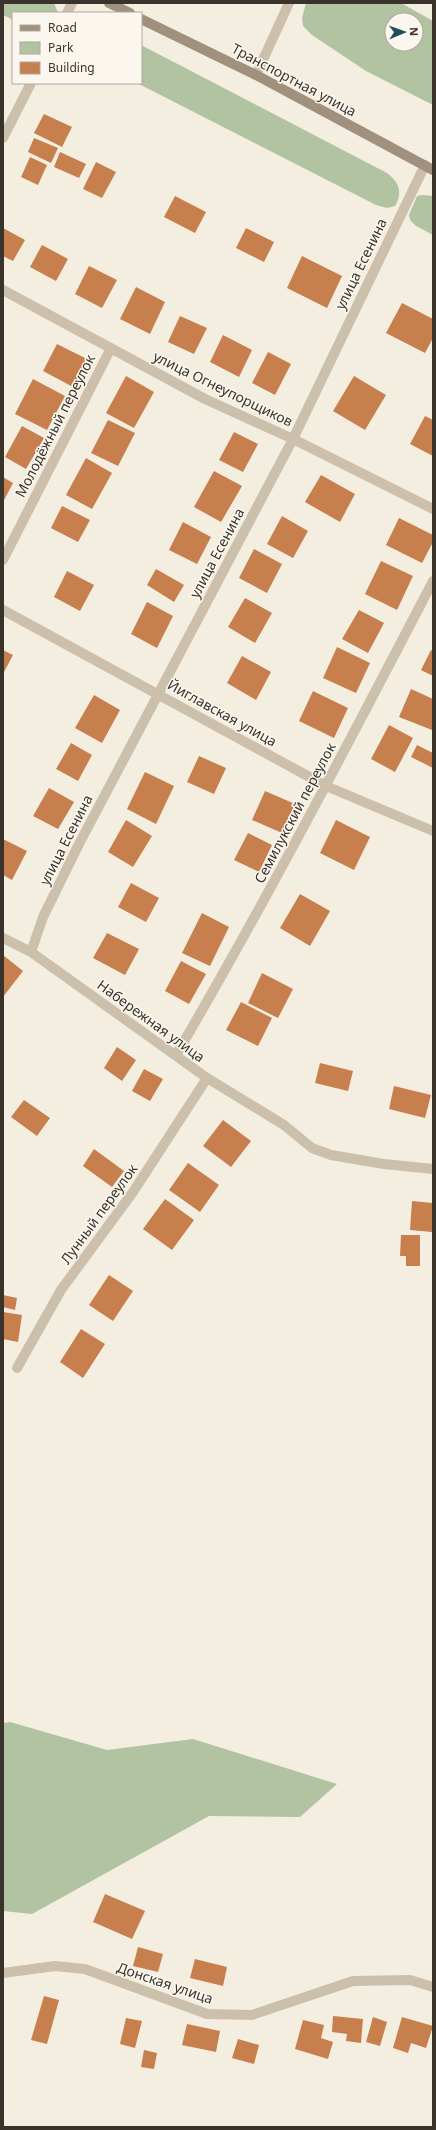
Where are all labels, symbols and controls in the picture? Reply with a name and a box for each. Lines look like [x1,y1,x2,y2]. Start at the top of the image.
legend [12,12,142,84]
north arrow [384,12,424,52]
text: Road [48,19,77,36]
text: N [407,27,422,36]
text: Park [48,39,74,56]
street label: Транспортная улица [229,39,360,120]
text: Building [48,59,95,76]
street label: улица Есенина [330,215,391,313]
street label: улица Огнеупорщиков [150,346,296,431]
street label: Молодёжный переулок [10,351,99,500]
street label: улица Есенина [185,504,248,601]
street label: Йиглавская улица [164,675,280,750]
street label: Семилукский переулок [249,739,340,886]
street label: улица Есенина [35,791,97,888]
street label: Набережная улица [94,975,209,1066]
street label: Лунный переулок [56,1159,142,1268]
street label: Донская улица [115,1957,216,2008]

